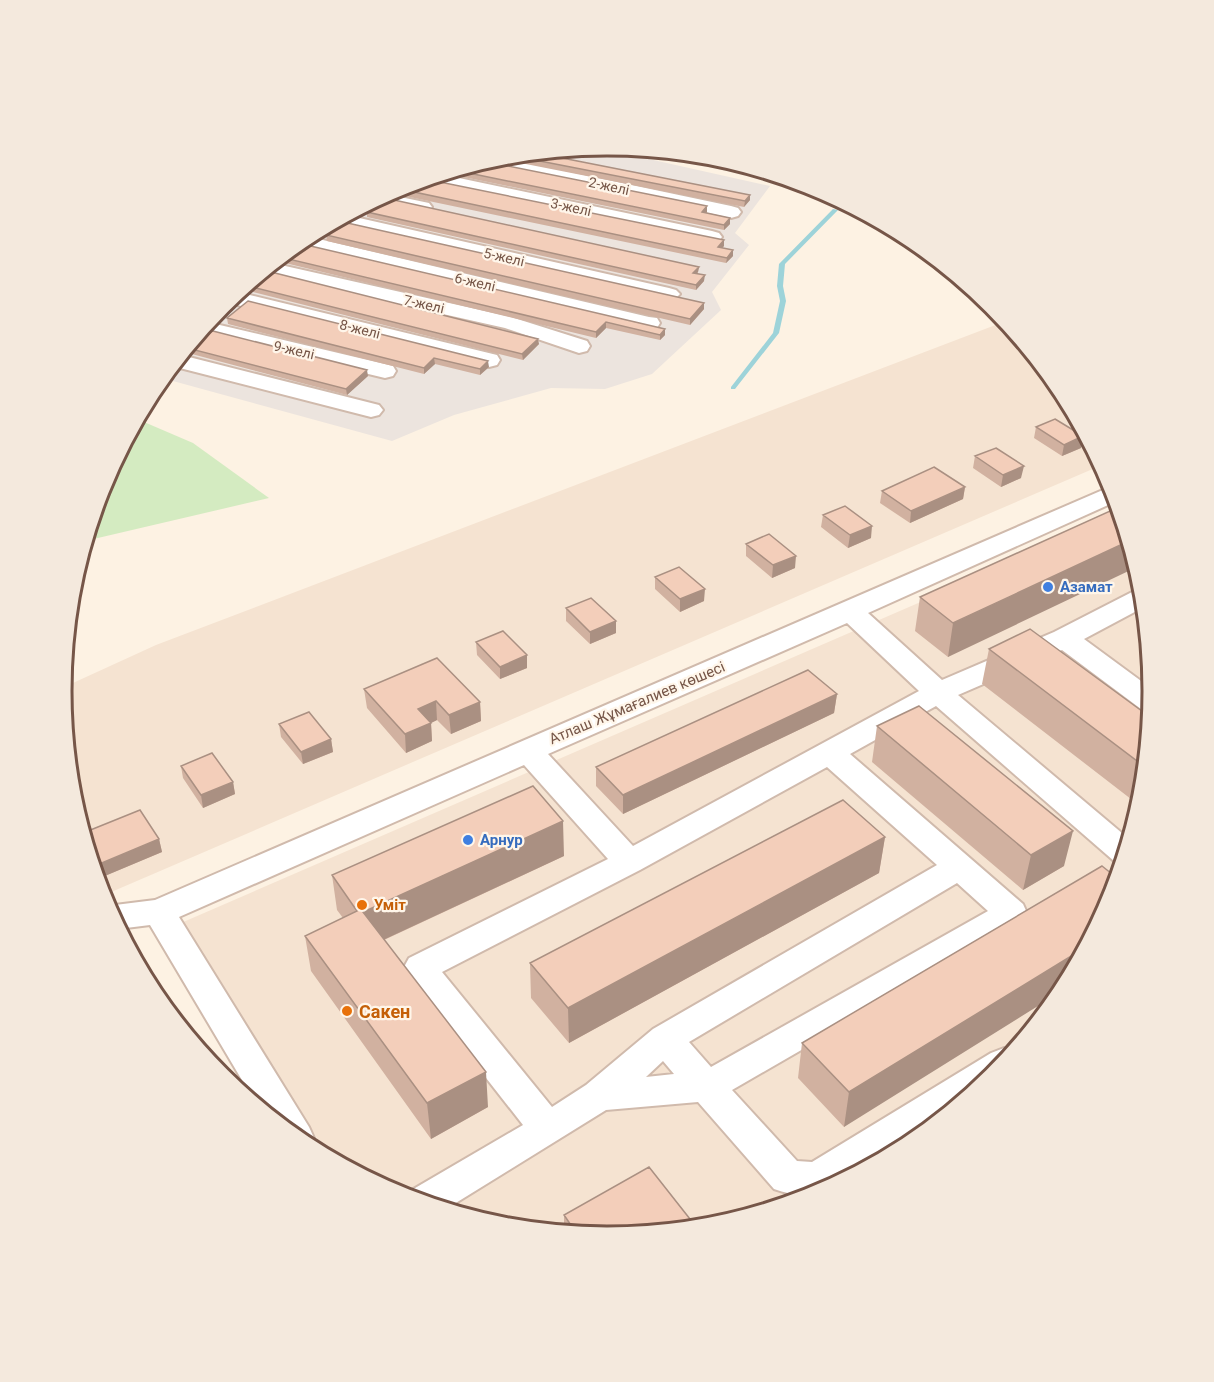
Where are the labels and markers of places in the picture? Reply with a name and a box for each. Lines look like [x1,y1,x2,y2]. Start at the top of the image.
place label: Азамат [1060,578,1113,596]
marker: Азамат [1041,580,1055,594]
place label: Арнур [480,831,523,849]
marker: Арнур [461,833,475,847]
place label: Умiт [374,896,406,914]
marker: Умiт [355,898,369,912]
place label: Сакен [359,1001,410,1022]
marker: Сакен [340,1004,354,1018]

